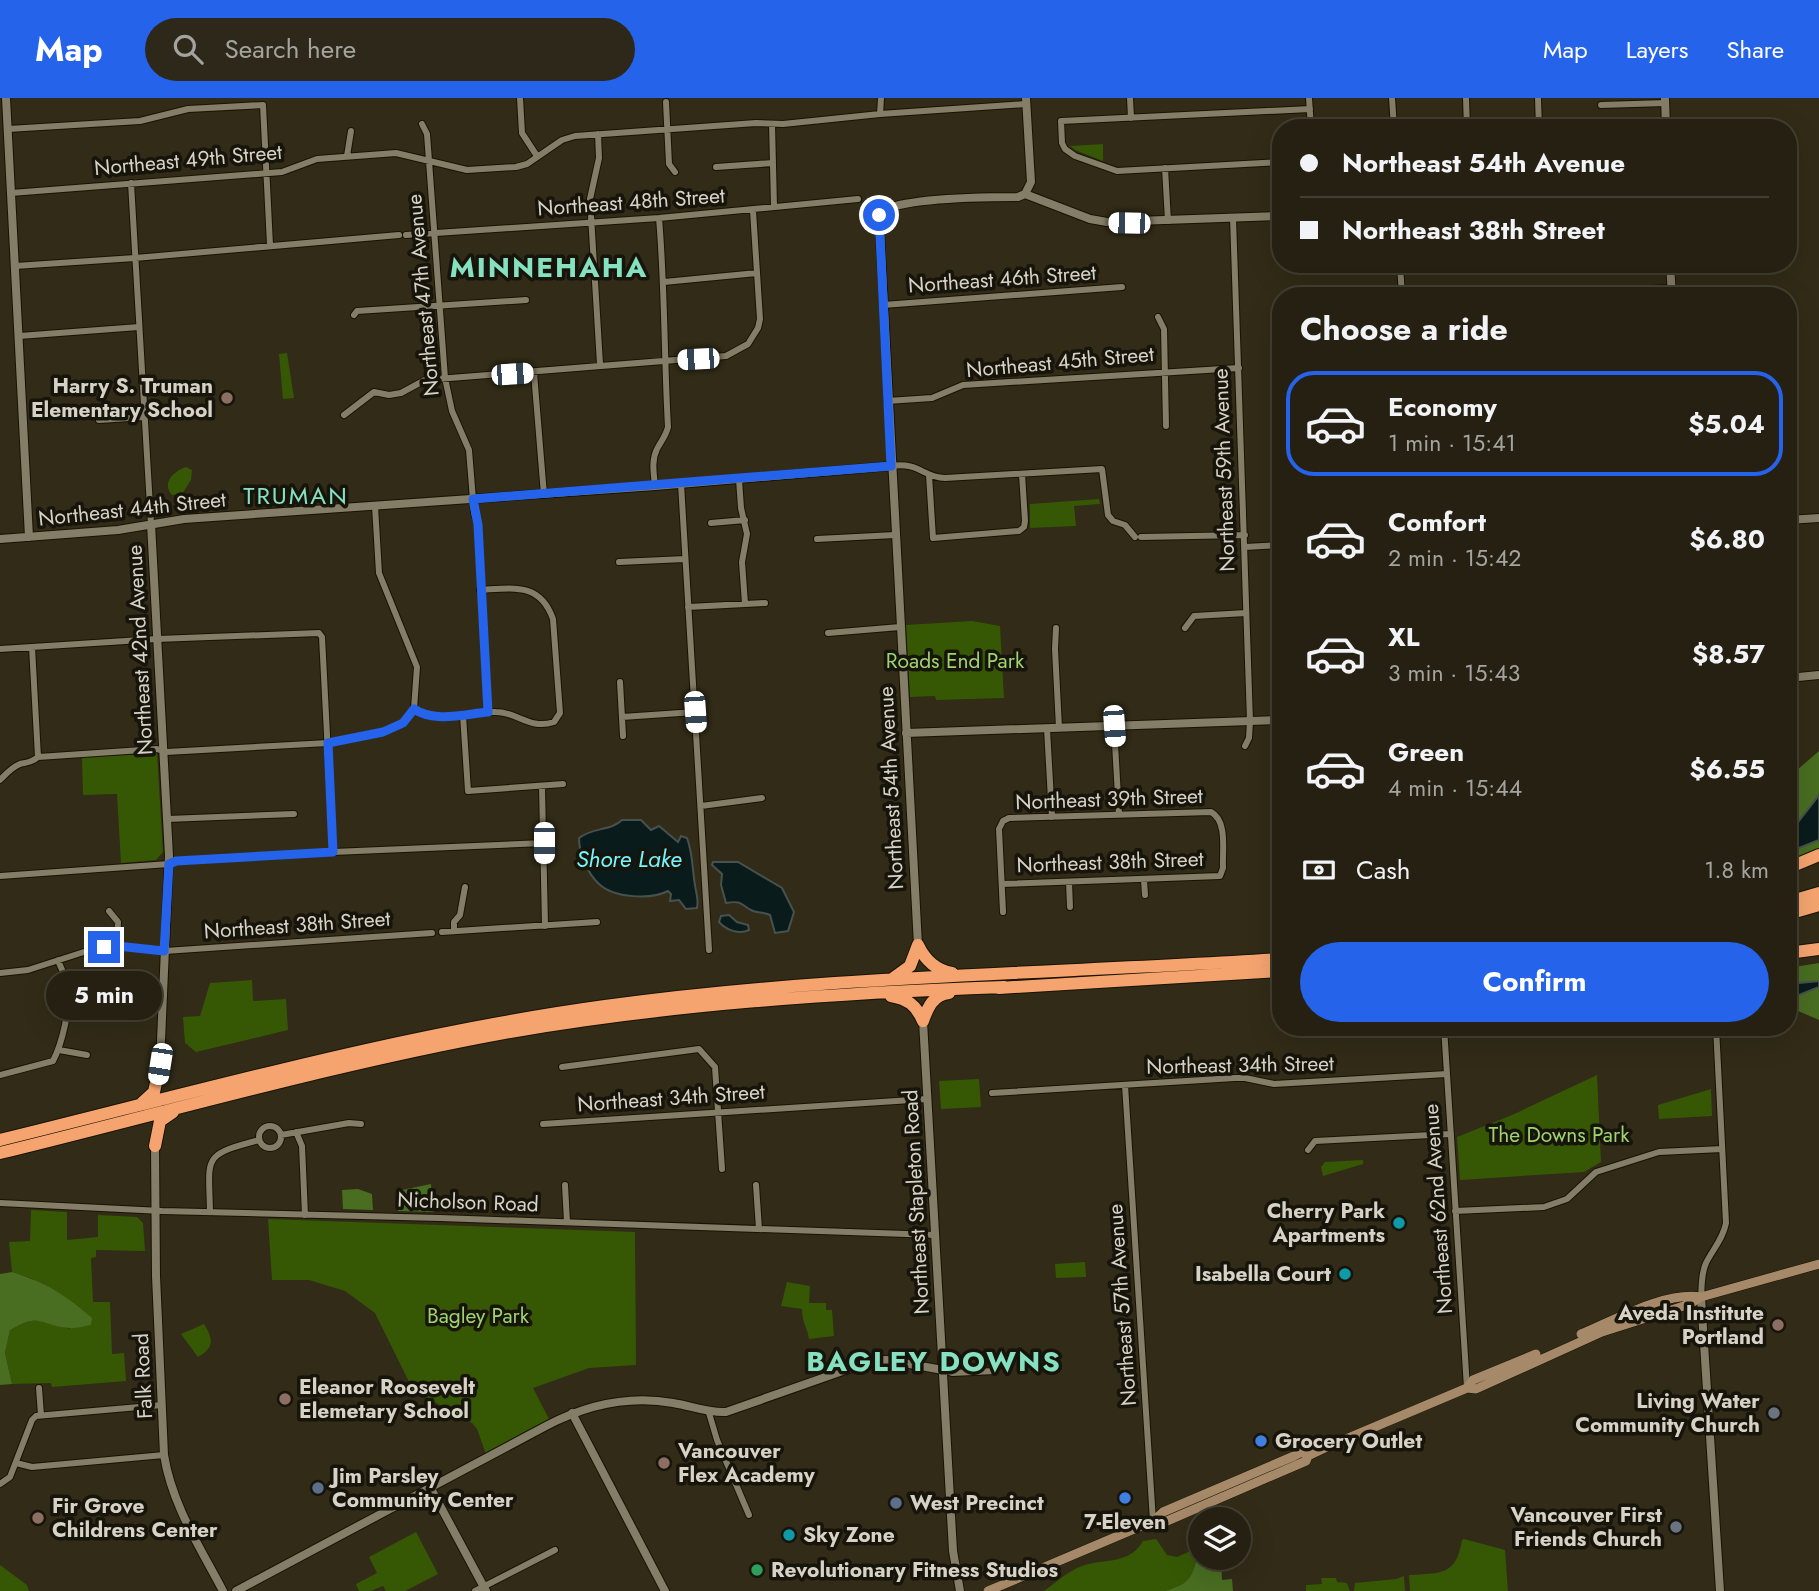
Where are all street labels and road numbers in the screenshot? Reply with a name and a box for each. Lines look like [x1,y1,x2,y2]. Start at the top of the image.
street label: Northeast 49th Street [93,137,283,183]
street label: Northeast 48th Street [536,180,726,224]
street label: Northeast 47th Avenue [399,193,447,397]
street label: Northeast 46th Street [907,257,1097,301]
street label: Northeast 45th Street [965,339,1155,385]
street label: Northeast 59th Avenue [1205,368,1243,572]
street label: Northeast 44th Street [37,484,227,534]
street label: Northeast 42nd Avenue [119,544,160,756]
street label: Northeast 54th Avenue [871,685,911,890]
street label: Northeast 39th Street [1015,781,1203,817]
street label: Northeast 38th Street [1016,844,1204,880]
street label: Northeast 38th Street [203,904,391,946]
street label: Northeast 34th Street [1146,1048,1334,1082]
street label: Northeast 34th Street [576,1076,766,1120]
street label: Northeast Stapleton Road [895,1089,937,1315]
street label: Northeast 62nd Avenue [1416,1103,1460,1315]
street label: Nicholson Road [397,1185,539,1219]
street label: Northeast 57th Avenue [1100,1203,1144,1407]
street label: Falk Road [126,1332,160,1420]

